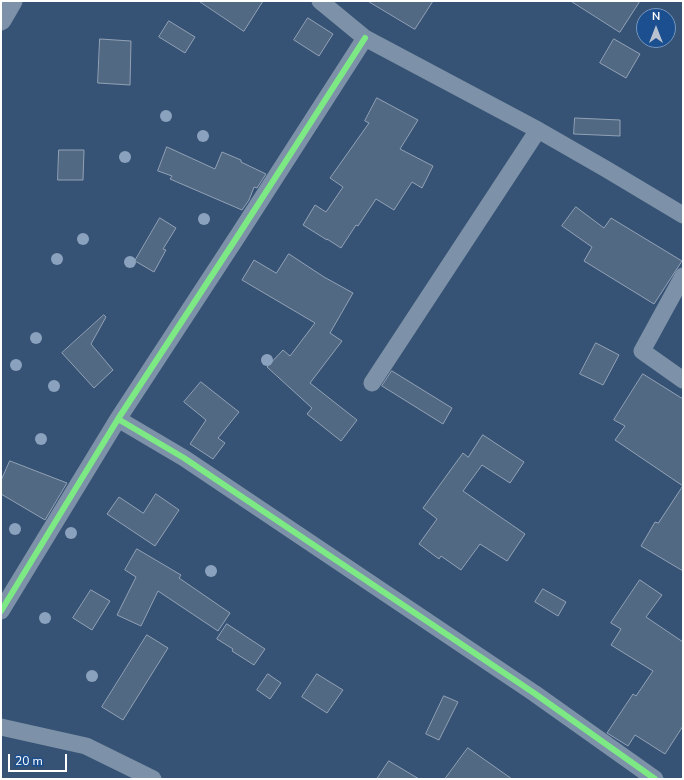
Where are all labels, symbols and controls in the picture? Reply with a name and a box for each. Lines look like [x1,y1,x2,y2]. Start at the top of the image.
north arrow [636,8,676,48]
text: N [652,9,660,24]
scale bar [10,746,69,772]
text: 20 m [15,753,43,769]

